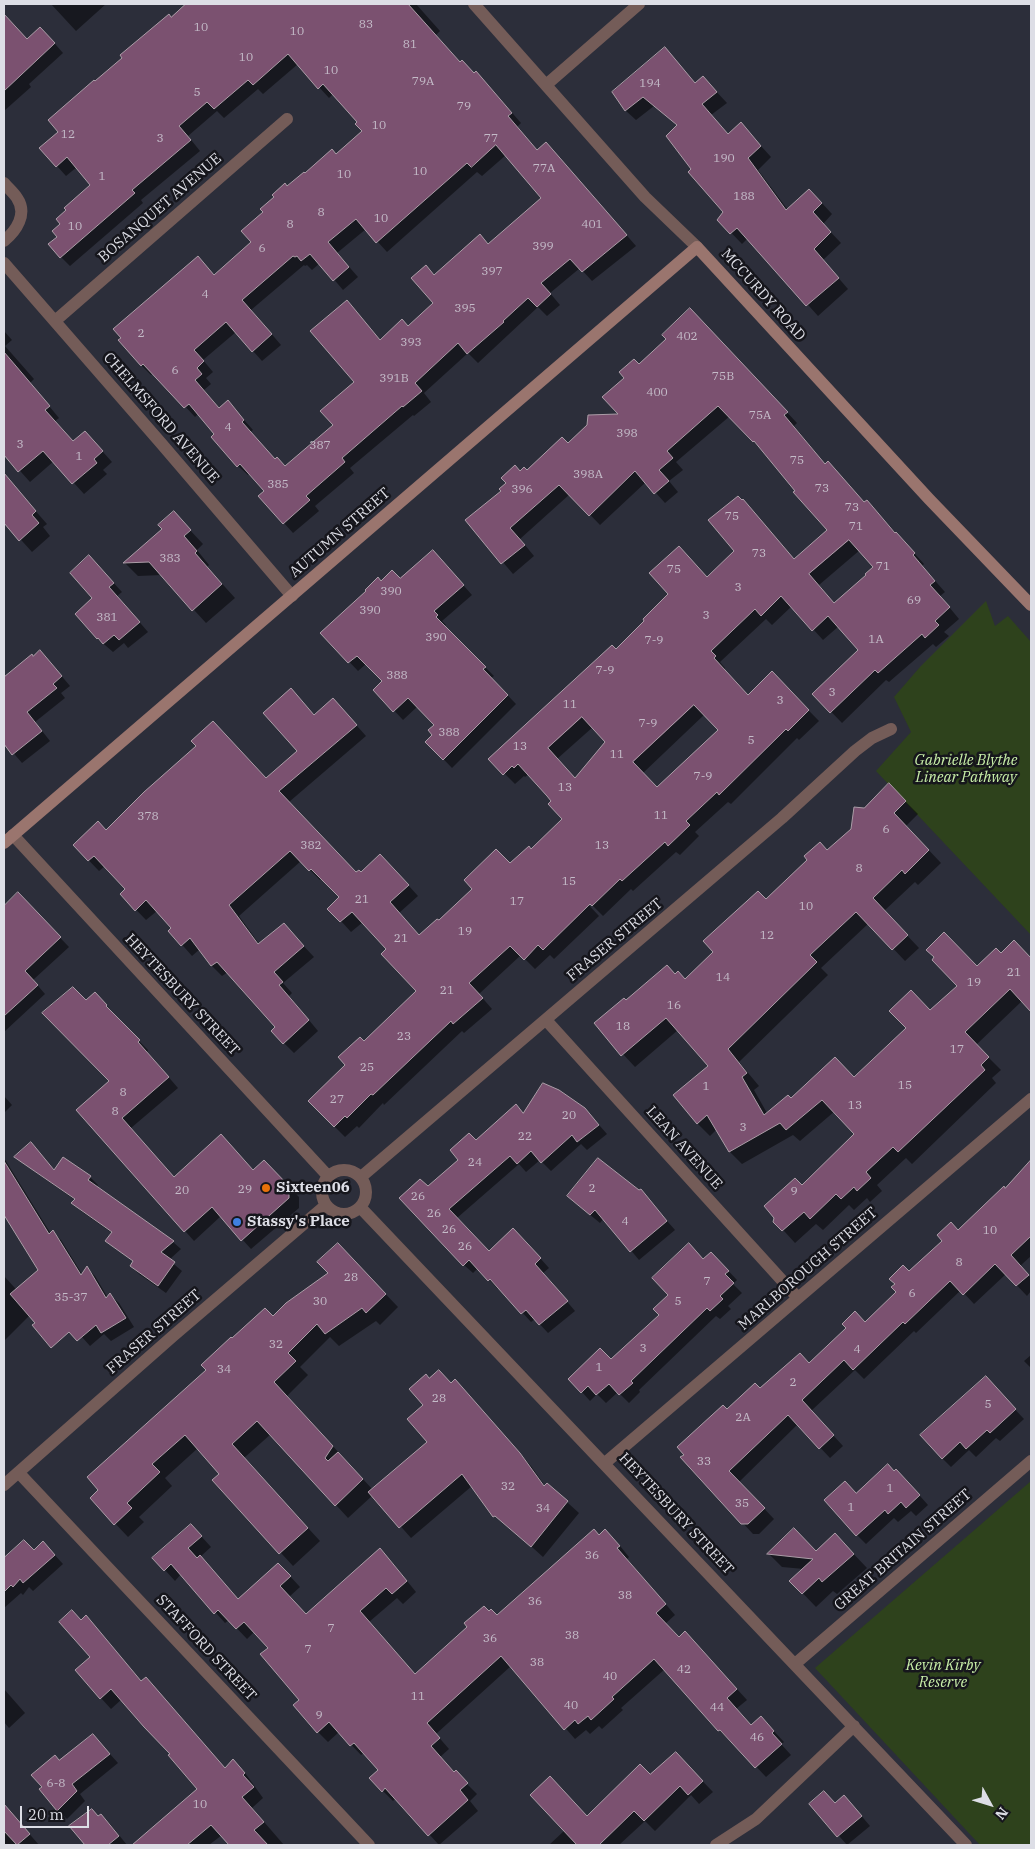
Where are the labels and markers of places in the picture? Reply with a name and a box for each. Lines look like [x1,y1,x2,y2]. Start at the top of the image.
place label: Sixteen06 [276,1179,350,1197]
marker: Sixteen06 [260,1182,272,1194]
place label: Stassy's Place [247,1213,350,1231]
marker: Stassy's Place [231,1216,243,1228]

